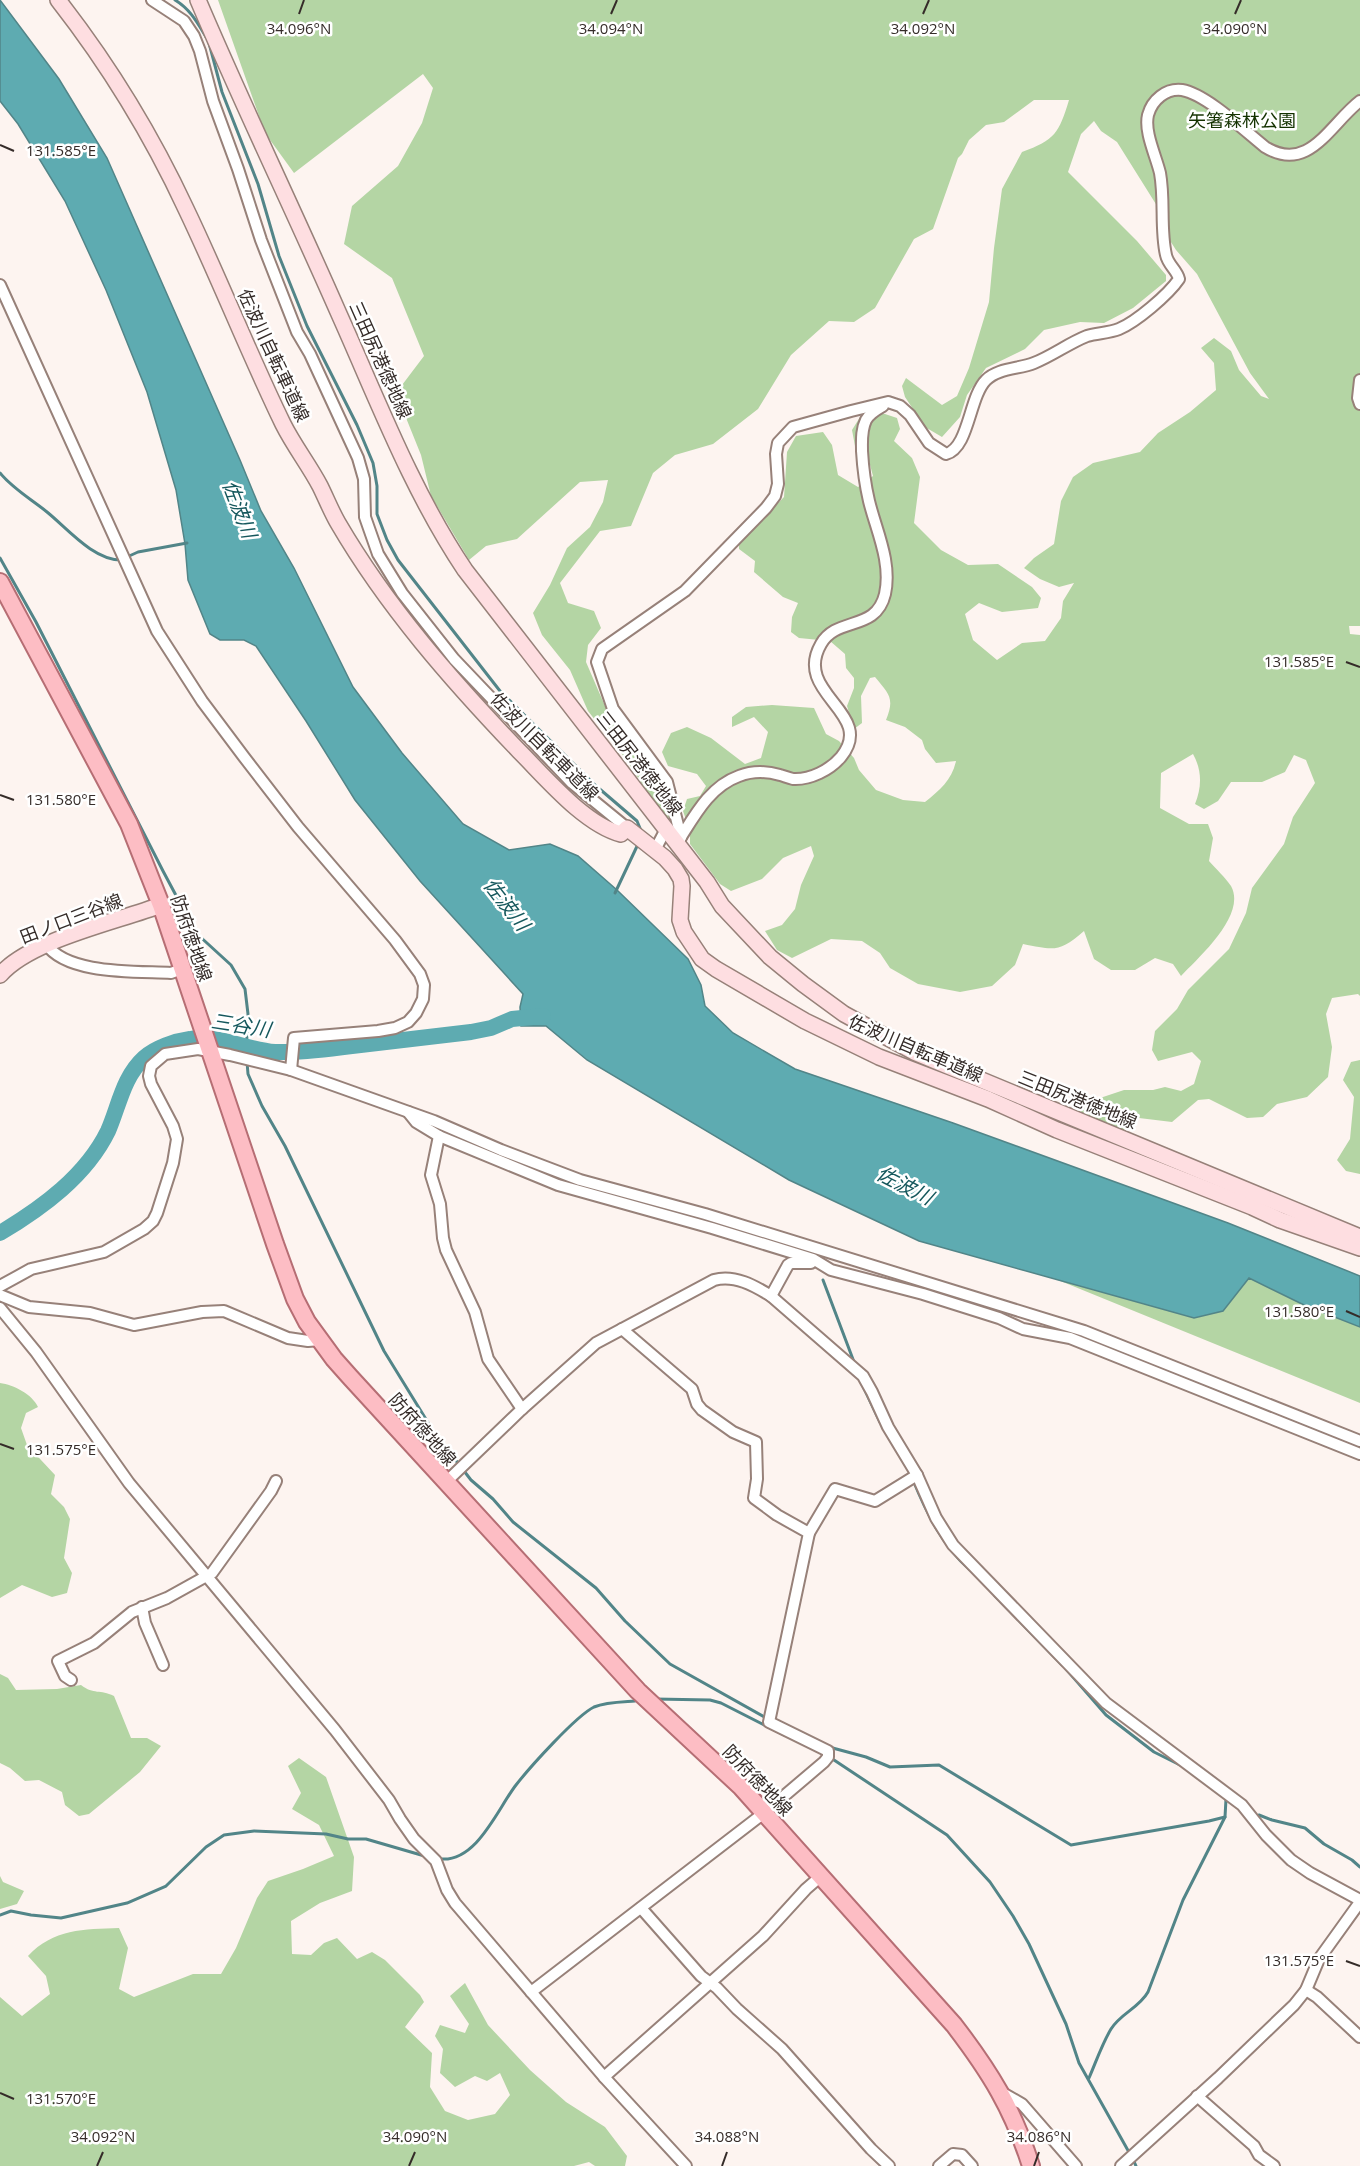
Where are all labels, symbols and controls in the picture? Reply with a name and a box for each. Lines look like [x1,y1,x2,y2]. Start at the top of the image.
text: 34.096°N [267,18,331,38]
text: 34.094°N [579,18,643,38]
text: 34.092°N [891,18,955,38]
text: 34.090°N [1203,18,1267,38]
park label: 矢箸森林公園 [1188,108,1296,132]
text: 131.585°E [26,140,96,160]
street label: 佐波川自転車道線 [233,285,315,425]
street label: 三田尻港徳地線 [344,298,418,422]
water label: 佐波川 [217,476,264,544]
text: 131.585°E [1264,651,1334,671]
street label: 佐波川自転車道線 [486,687,604,805]
street label: 三田尻港徳地線 [592,706,688,820]
text: 131.580°E [26,789,96,809]
water label: 佐波川 [478,872,537,938]
street label: 田ノ口三谷線 [16,887,126,949]
street label: 防府徳地線 [166,892,218,984]
water label: 三谷川 [209,1007,275,1043]
street label: 佐波川自転車道線 [845,1009,987,1087]
street label: 三田尻港徳地線 [1015,1064,1141,1134]
water label: 佐波川 [872,1159,940,1212]
text: 131.580°E [1264,1301,1334,1321]
street label: 防府徳地線 [384,1388,462,1470]
text: 131.575°E [26,1439,96,1459]
street label: 防府徳地線 [718,1739,798,1821]
text: 131.575°E [1264,1950,1334,1970]
text: 131.570°E [26,2088,96,2108]
text: 34.092°N [71,2126,135,2146]
text: 34.090°N [383,2126,447,2146]
text: 34.088°N [695,2126,759,2146]
text: 34.086°N [1007,2126,1071,2146]

